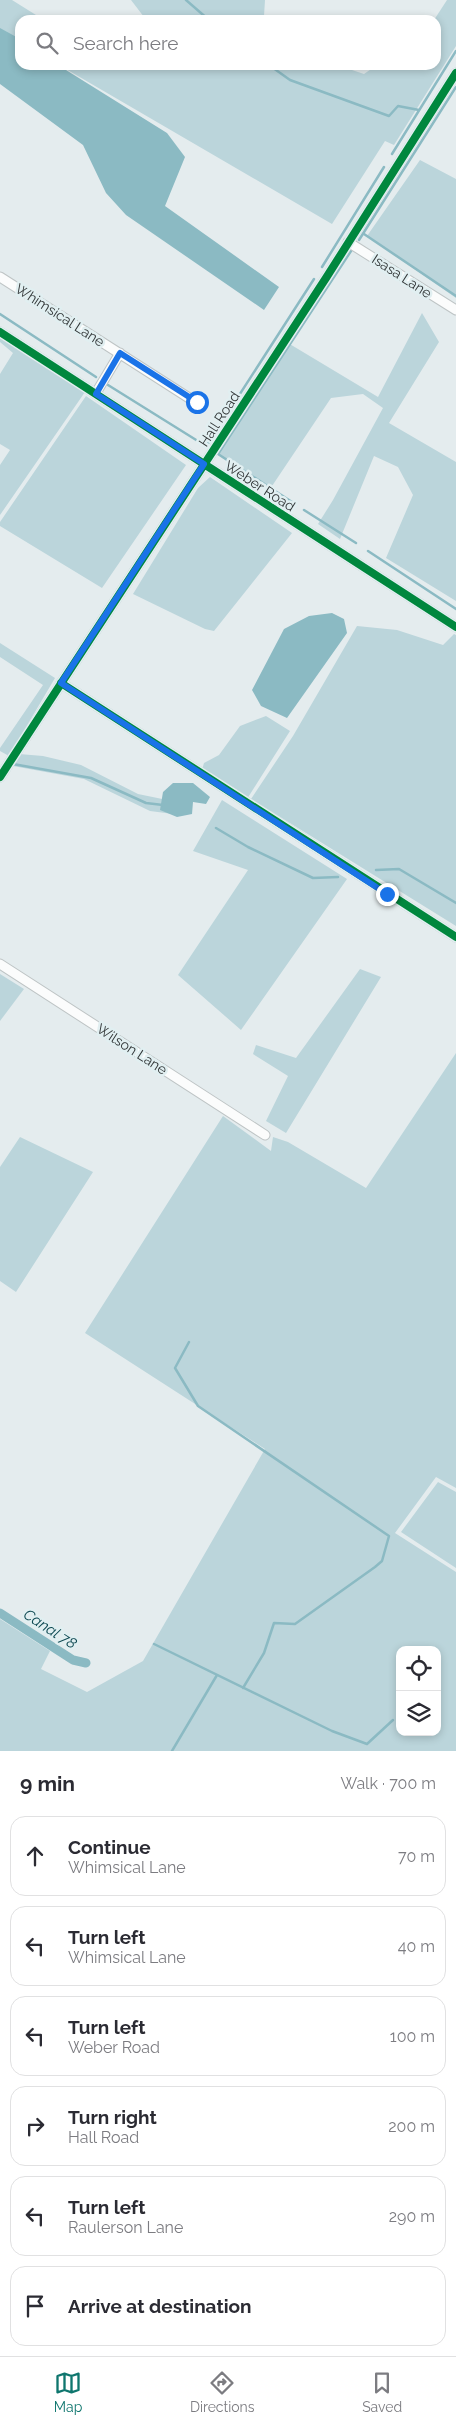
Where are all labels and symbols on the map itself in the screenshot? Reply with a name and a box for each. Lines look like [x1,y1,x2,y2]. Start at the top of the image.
street label: Isasa Lane [369,251,435,301]
street label: Whimsical Lane [12,280,108,350]
street label: Hall Road [195,389,243,449]
route start [186,391,209,414]
street label: Weber Road [222,457,298,515]
route end [376,883,399,906]
street label: Wilson Lane [94,1020,170,1078]
water label: Canal 78 [20,1605,80,1653]

